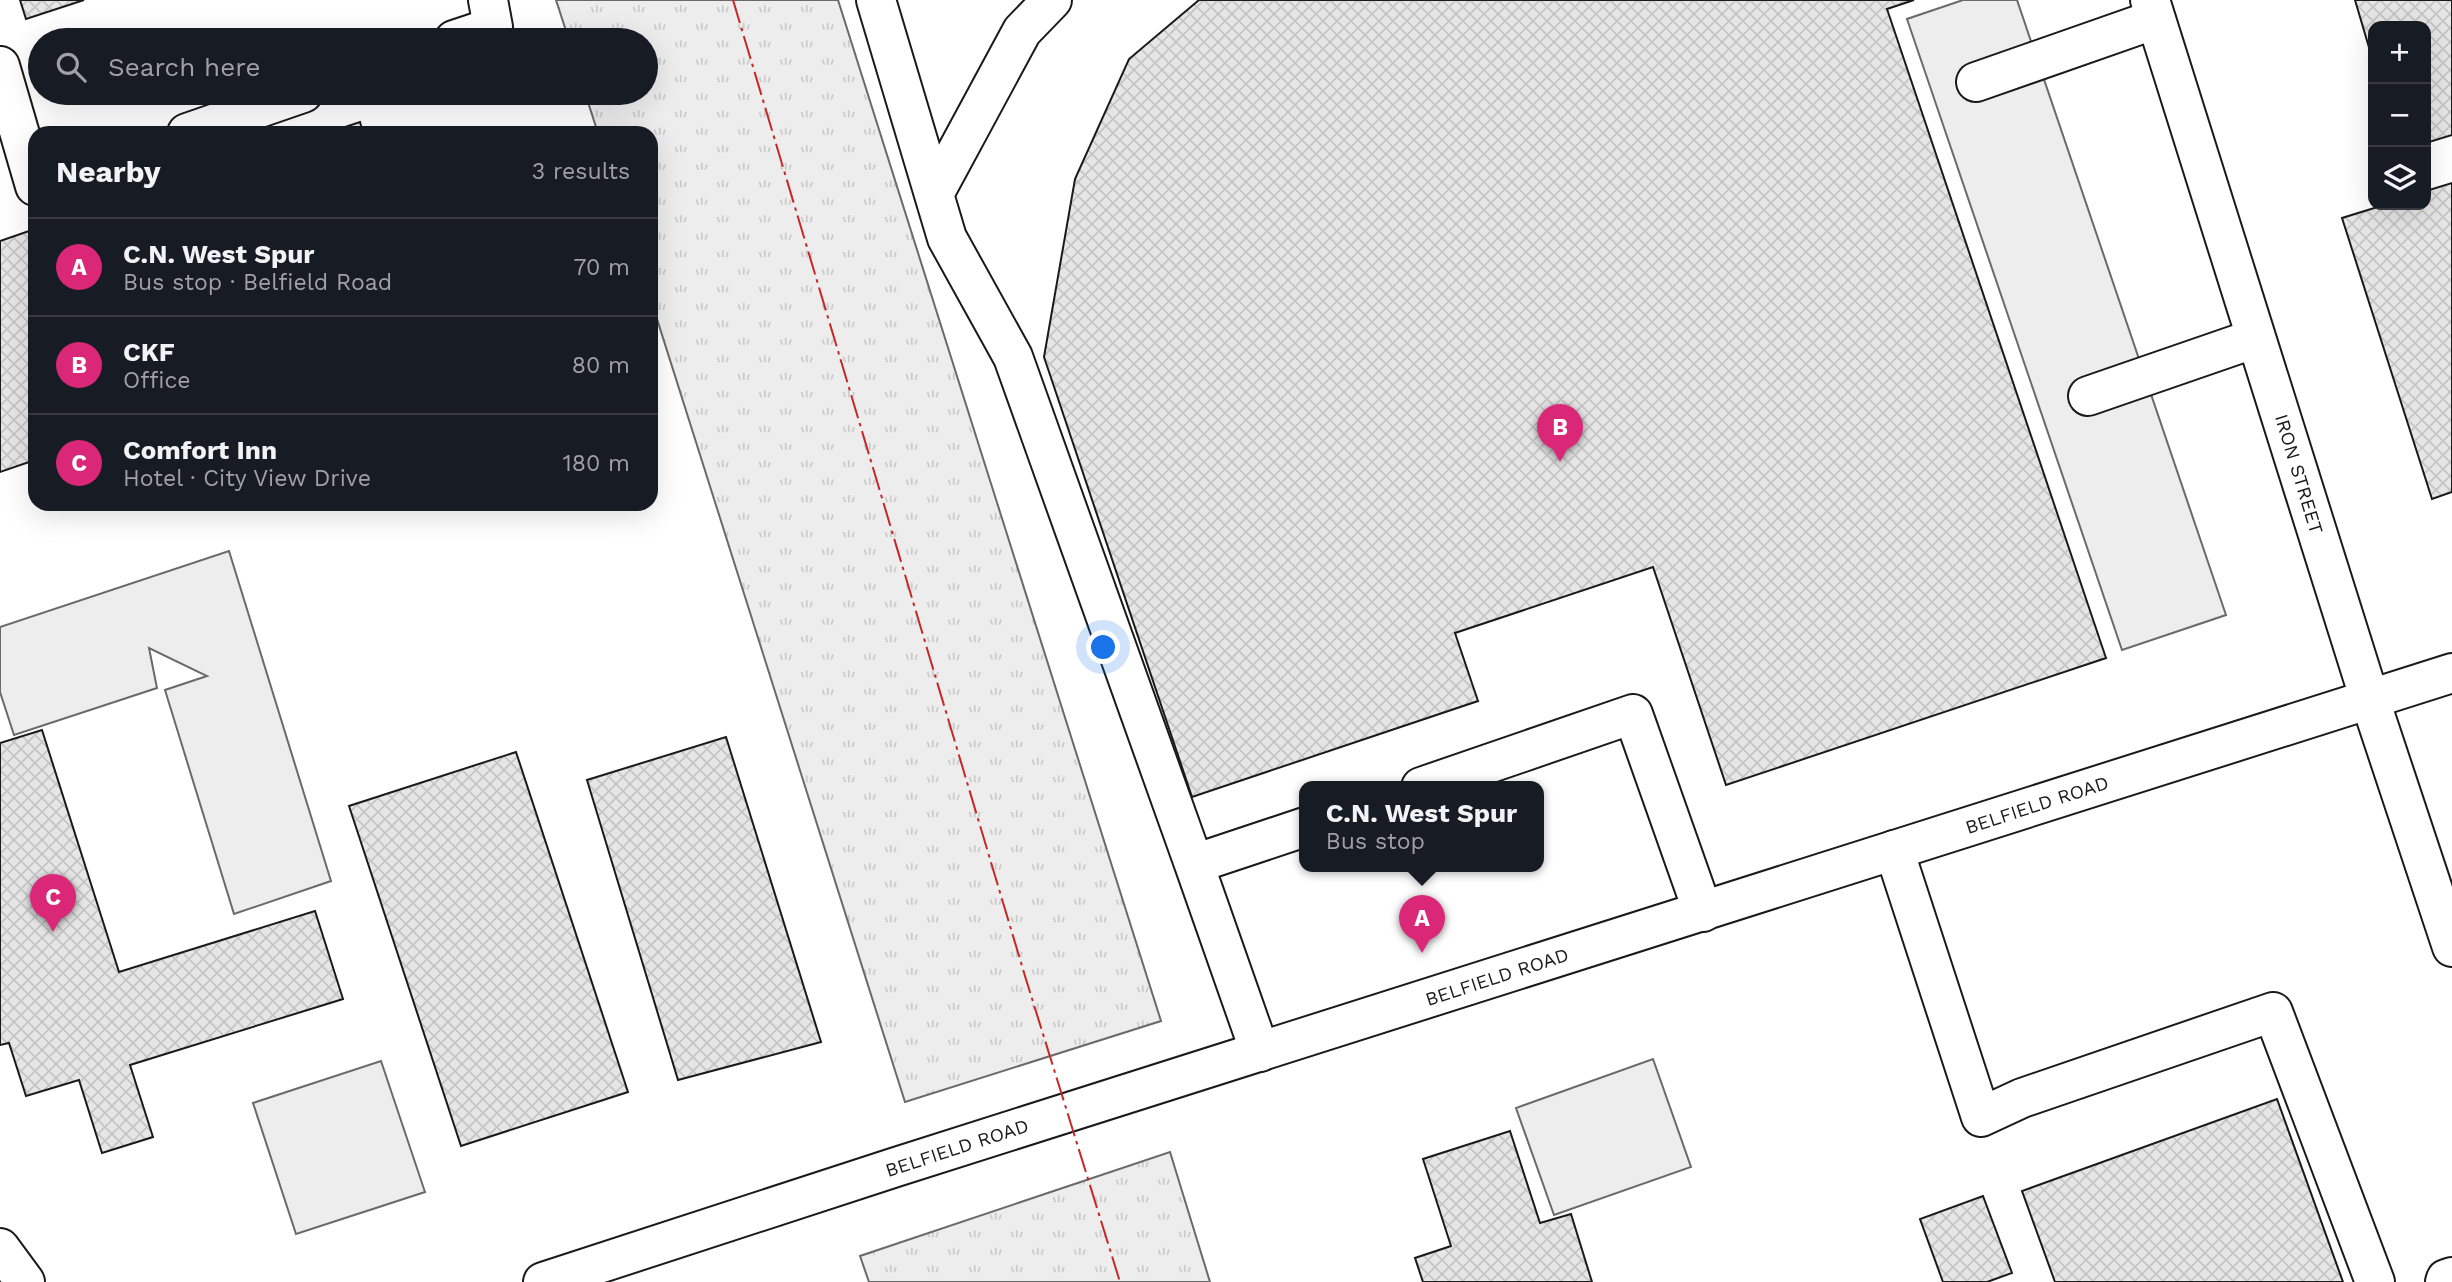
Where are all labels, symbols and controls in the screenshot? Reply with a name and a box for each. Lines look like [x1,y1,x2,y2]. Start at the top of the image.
map controls [2368,21,2431,210]
button: + [2368,21,2431,84]
search box [28,28,658,105]
icon: search [52,48,90,86]
text: Search here [108,52,260,82]
button: − [2368,84,2431,147]
button: layers [2368,147,2431,210]
text: Nearby [56,154,161,189]
text: 3 results [532,158,630,185]
text: C.N. West Spur [123,239,314,269]
text: A [71,254,87,281]
text: 70 m [573,254,630,281]
text: Bus stop · Belfield Road [123,269,392,296]
text: CKF [123,337,175,367]
text: B [71,352,87,379]
text: 80 m [572,352,630,379]
text: Office [123,367,191,394]
pin: B [1537,404,1583,462]
street label: IRON STREET [2270,411,2328,537]
text: Comfort Inn [123,435,277,465]
text: C [71,450,87,477]
text: 180 m [563,450,630,477]
text: Hotel · City View Drive [123,465,371,492]
your location [1086,630,1120,664]
street label: BELFIELD ROAD [1962,771,2112,839]
popup [1299,781,1544,872]
text: C.N. West Spur [1326,798,1517,828]
text: Bus stop [1326,828,1425,855]
pin: C [30,874,76,932]
pin: A [1399,895,1445,953]
street label: BELFIELD ROAD [1422,943,1572,1011]
street label: BELFIELD ROAD [882,1114,1032,1182]

